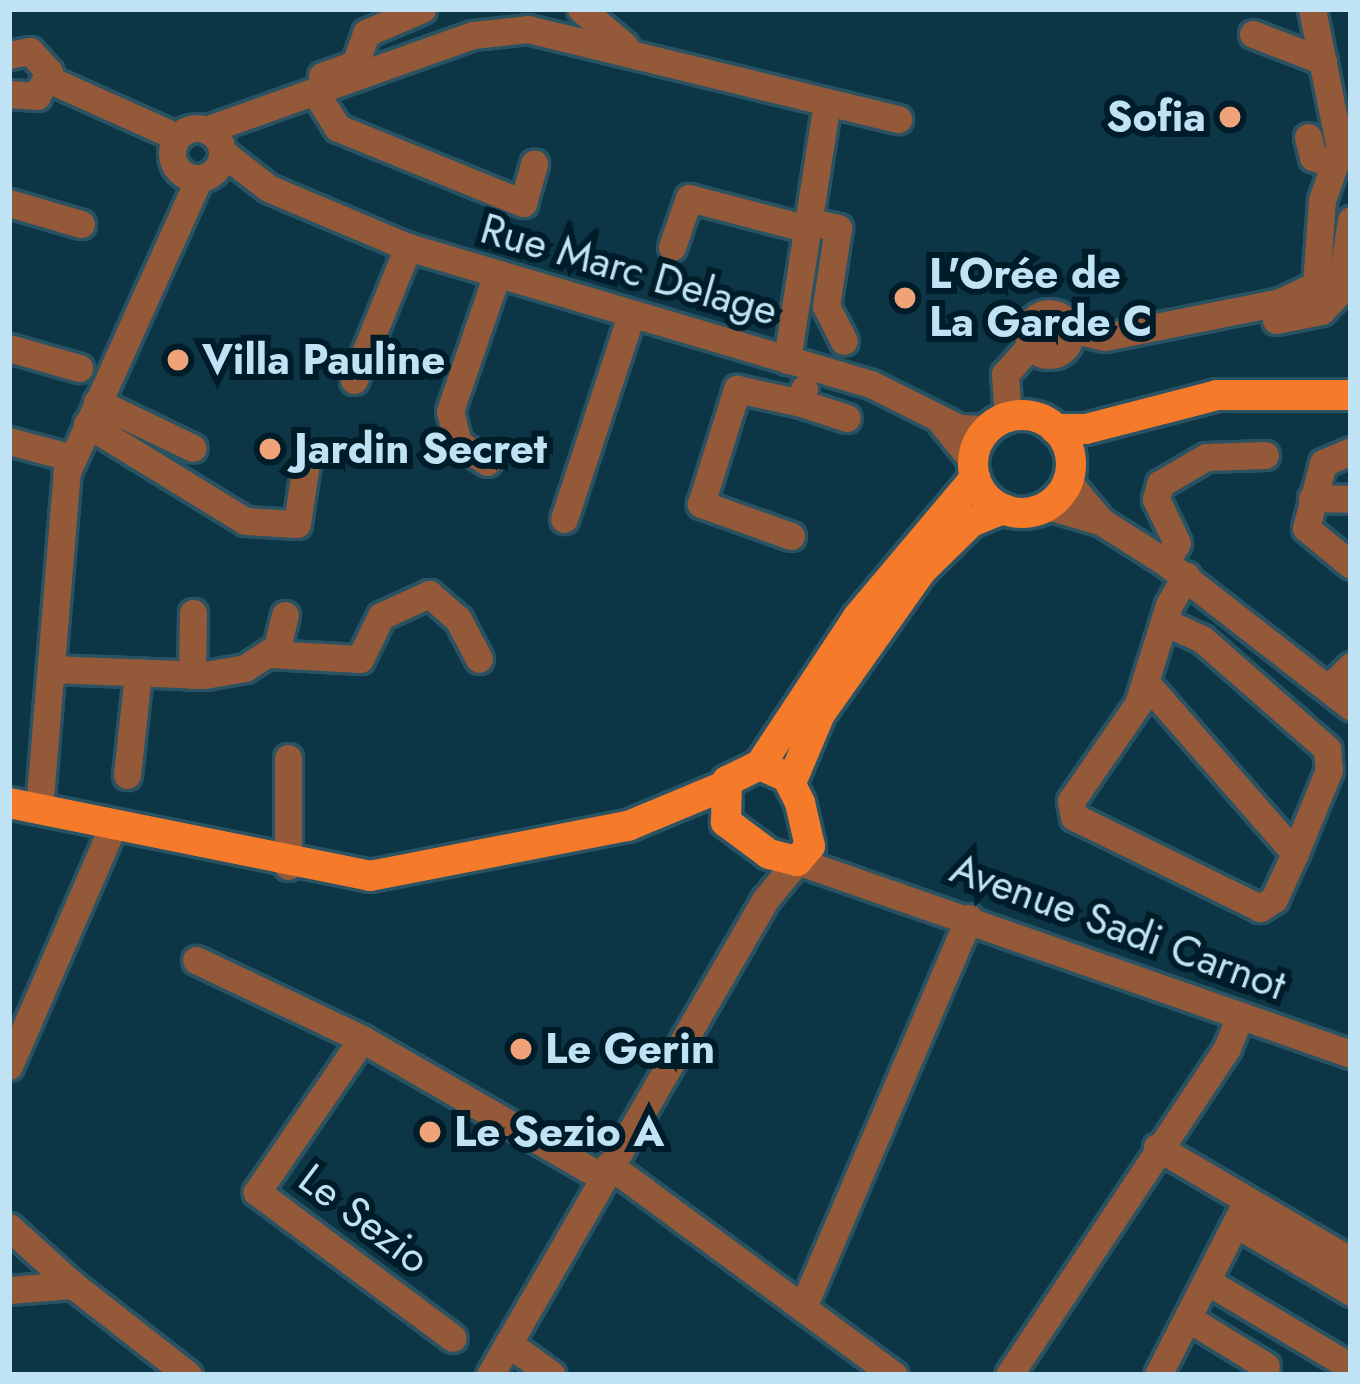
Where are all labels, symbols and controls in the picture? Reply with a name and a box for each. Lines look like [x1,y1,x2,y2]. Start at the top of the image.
place label: Sofia [1106,92,1206,142]
marker: Sofia [1217,104,1243,130]
street label: Rue Marc Delage [475,204,783,336]
place label: L'Orée de La Garde C [929,249,1153,348]
marker: L'Orée de La Garde C [892,285,918,311]
place label: Villa Pauline [202,335,445,385]
marker: Villa Pauline [165,347,191,373]
place label: Jardin Secret [294,424,547,474]
marker: Jardin Secret [257,436,283,462]
street label: Avenue Sadi Carnot [944,843,1292,1011]
place label: Le Gerin [545,1024,715,1074]
marker: Le Gerin [508,1036,534,1062]
place label: Le Sezio A [454,1107,664,1157]
marker: Le Sezio A [417,1119,443,1145]
street label: Le Sezio [289,1154,439,1284]

